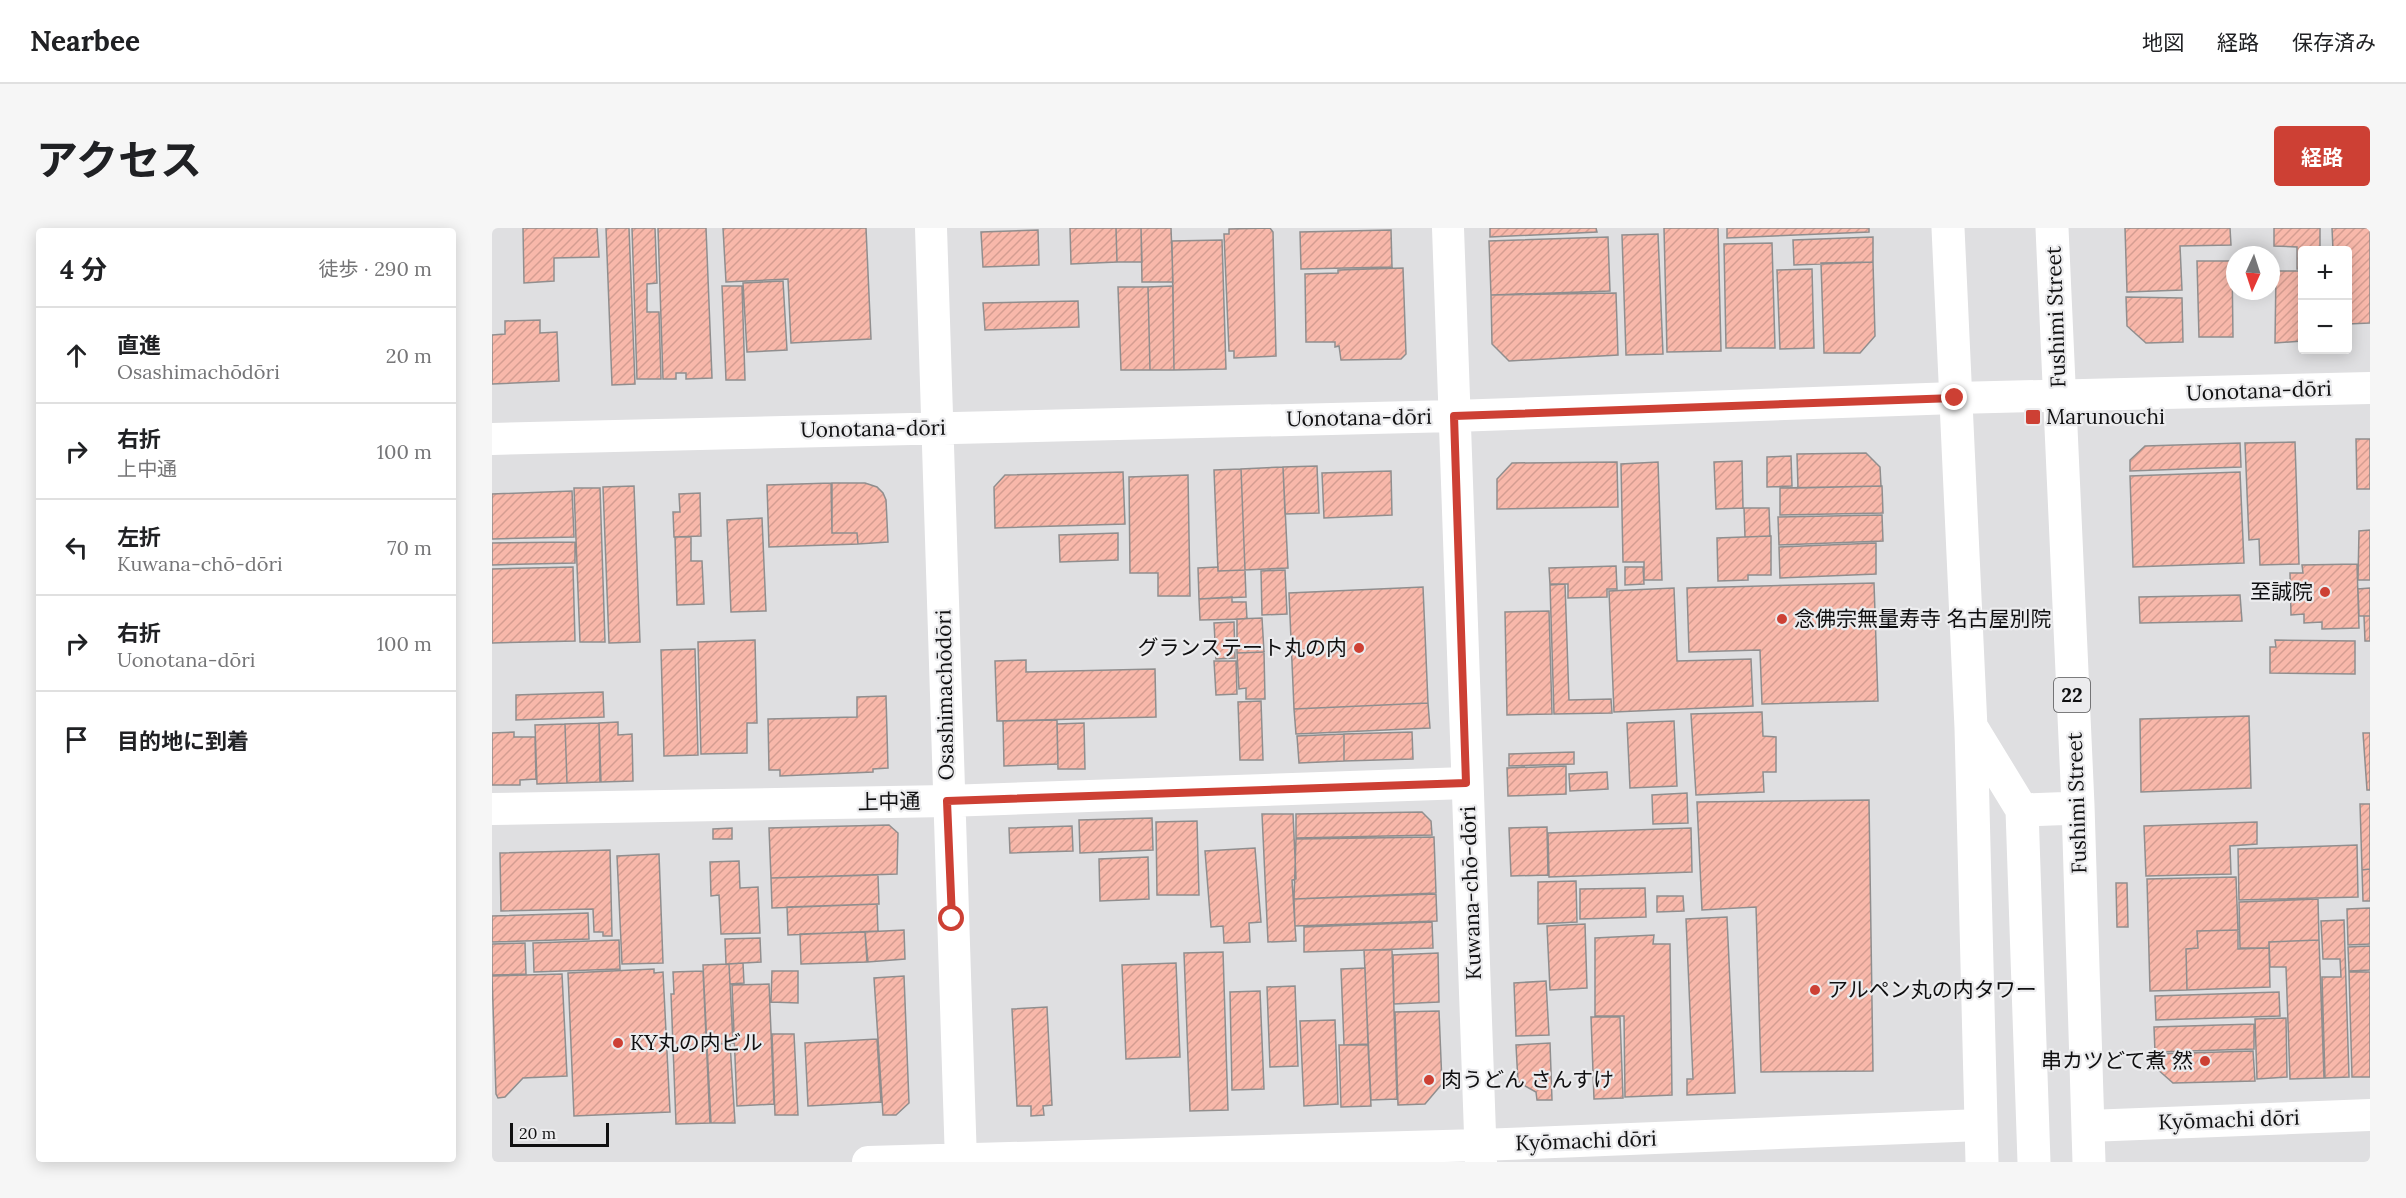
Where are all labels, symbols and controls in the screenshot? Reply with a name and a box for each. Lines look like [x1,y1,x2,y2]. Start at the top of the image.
text: Nearbee [30,23,140,59]
text: 地図 [2142,29,2184,56]
text: 経路 [2217,29,2259,56]
text: 保存済み [2292,29,2376,56]
button: 経路 [2274,126,2370,186]
text: アクセス [36,133,202,187]
street label: Fushimi Street [2040,245,2071,388]
north arrow [2226,246,2280,300]
map controls [2298,246,2352,354]
button: + [2298,246,2352,300]
text: 4 分 [60,253,107,286]
text: 徒歩 · 290 m [319,256,432,281]
button: − [2298,300,2352,354]
text: 直進 [117,331,161,359]
icon: ahead [60,339,93,372]
text: 20 m [386,343,432,368]
text: Osashimachōdōri [117,359,280,384]
street label: Uonotana-dōri [2186,374,2332,407]
route end [1941,384,1967,410]
street label: Uonotana-dōri [1286,403,1432,432]
place label: Marunouchi [2046,403,2165,430]
marker: Marunouchi [2024,408,2042,426]
street label: Uonotana-dōri [800,414,946,443]
text: 右折 [117,425,161,453]
icon: right [60,435,93,468]
text: 100 m [377,439,432,464]
text: 上中通 [117,456,177,481]
text: 左折 [117,523,161,551]
icon: left [60,531,93,564]
text: 70 m [387,535,432,560]
text: Kuwana-chō-dōri [117,551,283,576]
place label: 至誠院 [2250,578,2313,605]
marker: 至誠院 [2318,585,2332,599]
place label: 念佛宗無量寿寺 名古屋別院 [1794,605,2052,632]
street label: Osashimachōdōri [930,609,959,781]
marker: 念佛宗無量寿寺 名古屋別院 [1775,612,1789,626]
text: 右折 [117,619,161,647]
icon: right [60,627,93,660]
text: 100 m [377,631,432,656]
place label: グランステート丸の内 [1137,634,1347,661]
marker: グランステート丸の内 [1352,641,1366,655]
text: Uonotana-dōri [117,647,255,672]
road number: 22 [2054,678,2090,712]
icon: arrive [60,723,93,756]
text: 目的地に到着 [117,727,249,755]
street label: Fushimi Street [2061,731,2092,874]
street label: 上中通 [857,787,921,816]
street label: Kuwana-chō-dōri [1454,806,1487,980]
route start [938,905,964,931]
place label: アルペン丸の内タワー [1827,976,2037,1003]
marker: アルペン丸の内タワー [1808,983,1822,997]
place label: KY丸の内ビル [630,1029,763,1056]
marker: KY丸の内ビル [611,1036,625,1050]
place label: 串カツどて煮 然 [2041,1047,2193,1074]
marker: 串カツどて煮 然 [2198,1054,2212,1068]
place label: 肉うどん さんすけ [1441,1066,1614,1093]
marker: 肉うどん さんすけ [1422,1073,1436,1087]
street label: Kyōmachi dōri [2158,1104,2300,1135]
scale bar [510,1120,609,1148]
text: 20 m [519,1123,556,1143]
street label: Kyōmachi dōri [1515,1125,1657,1156]

